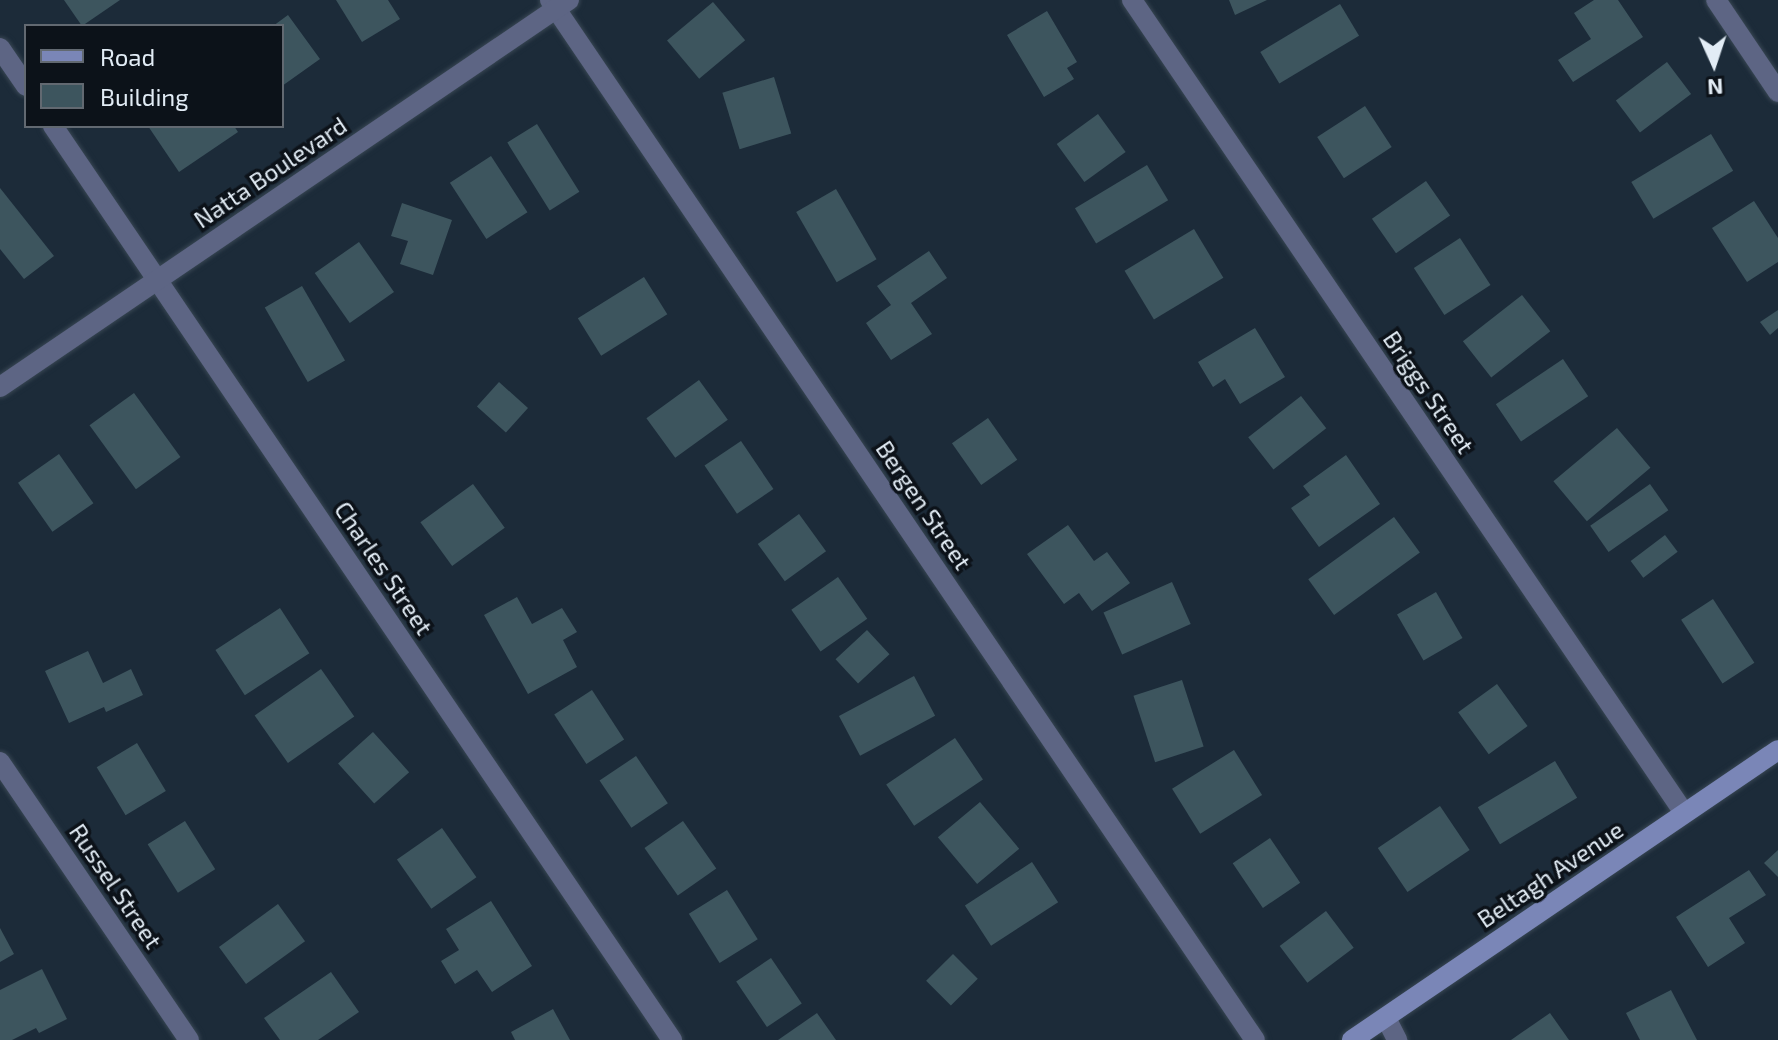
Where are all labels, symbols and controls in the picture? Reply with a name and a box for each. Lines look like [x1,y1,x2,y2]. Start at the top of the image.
legend [24,24,284,128]
north arrow [1674,24,1754,104]
text: Road [100,42,155,71]
text: N [1707,75,1724,101]
text: Building [100,82,189,111]
street label: Natta Boulevard [188,110,352,234]
street label: Briggs Street [1378,325,1480,459]
street label: Bergen Street [870,435,978,575]
street label: Charles Street [329,496,439,640]
street label: Beltagh Avenue [1471,814,1629,934]
street label: Russel Street [64,818,168,954]

